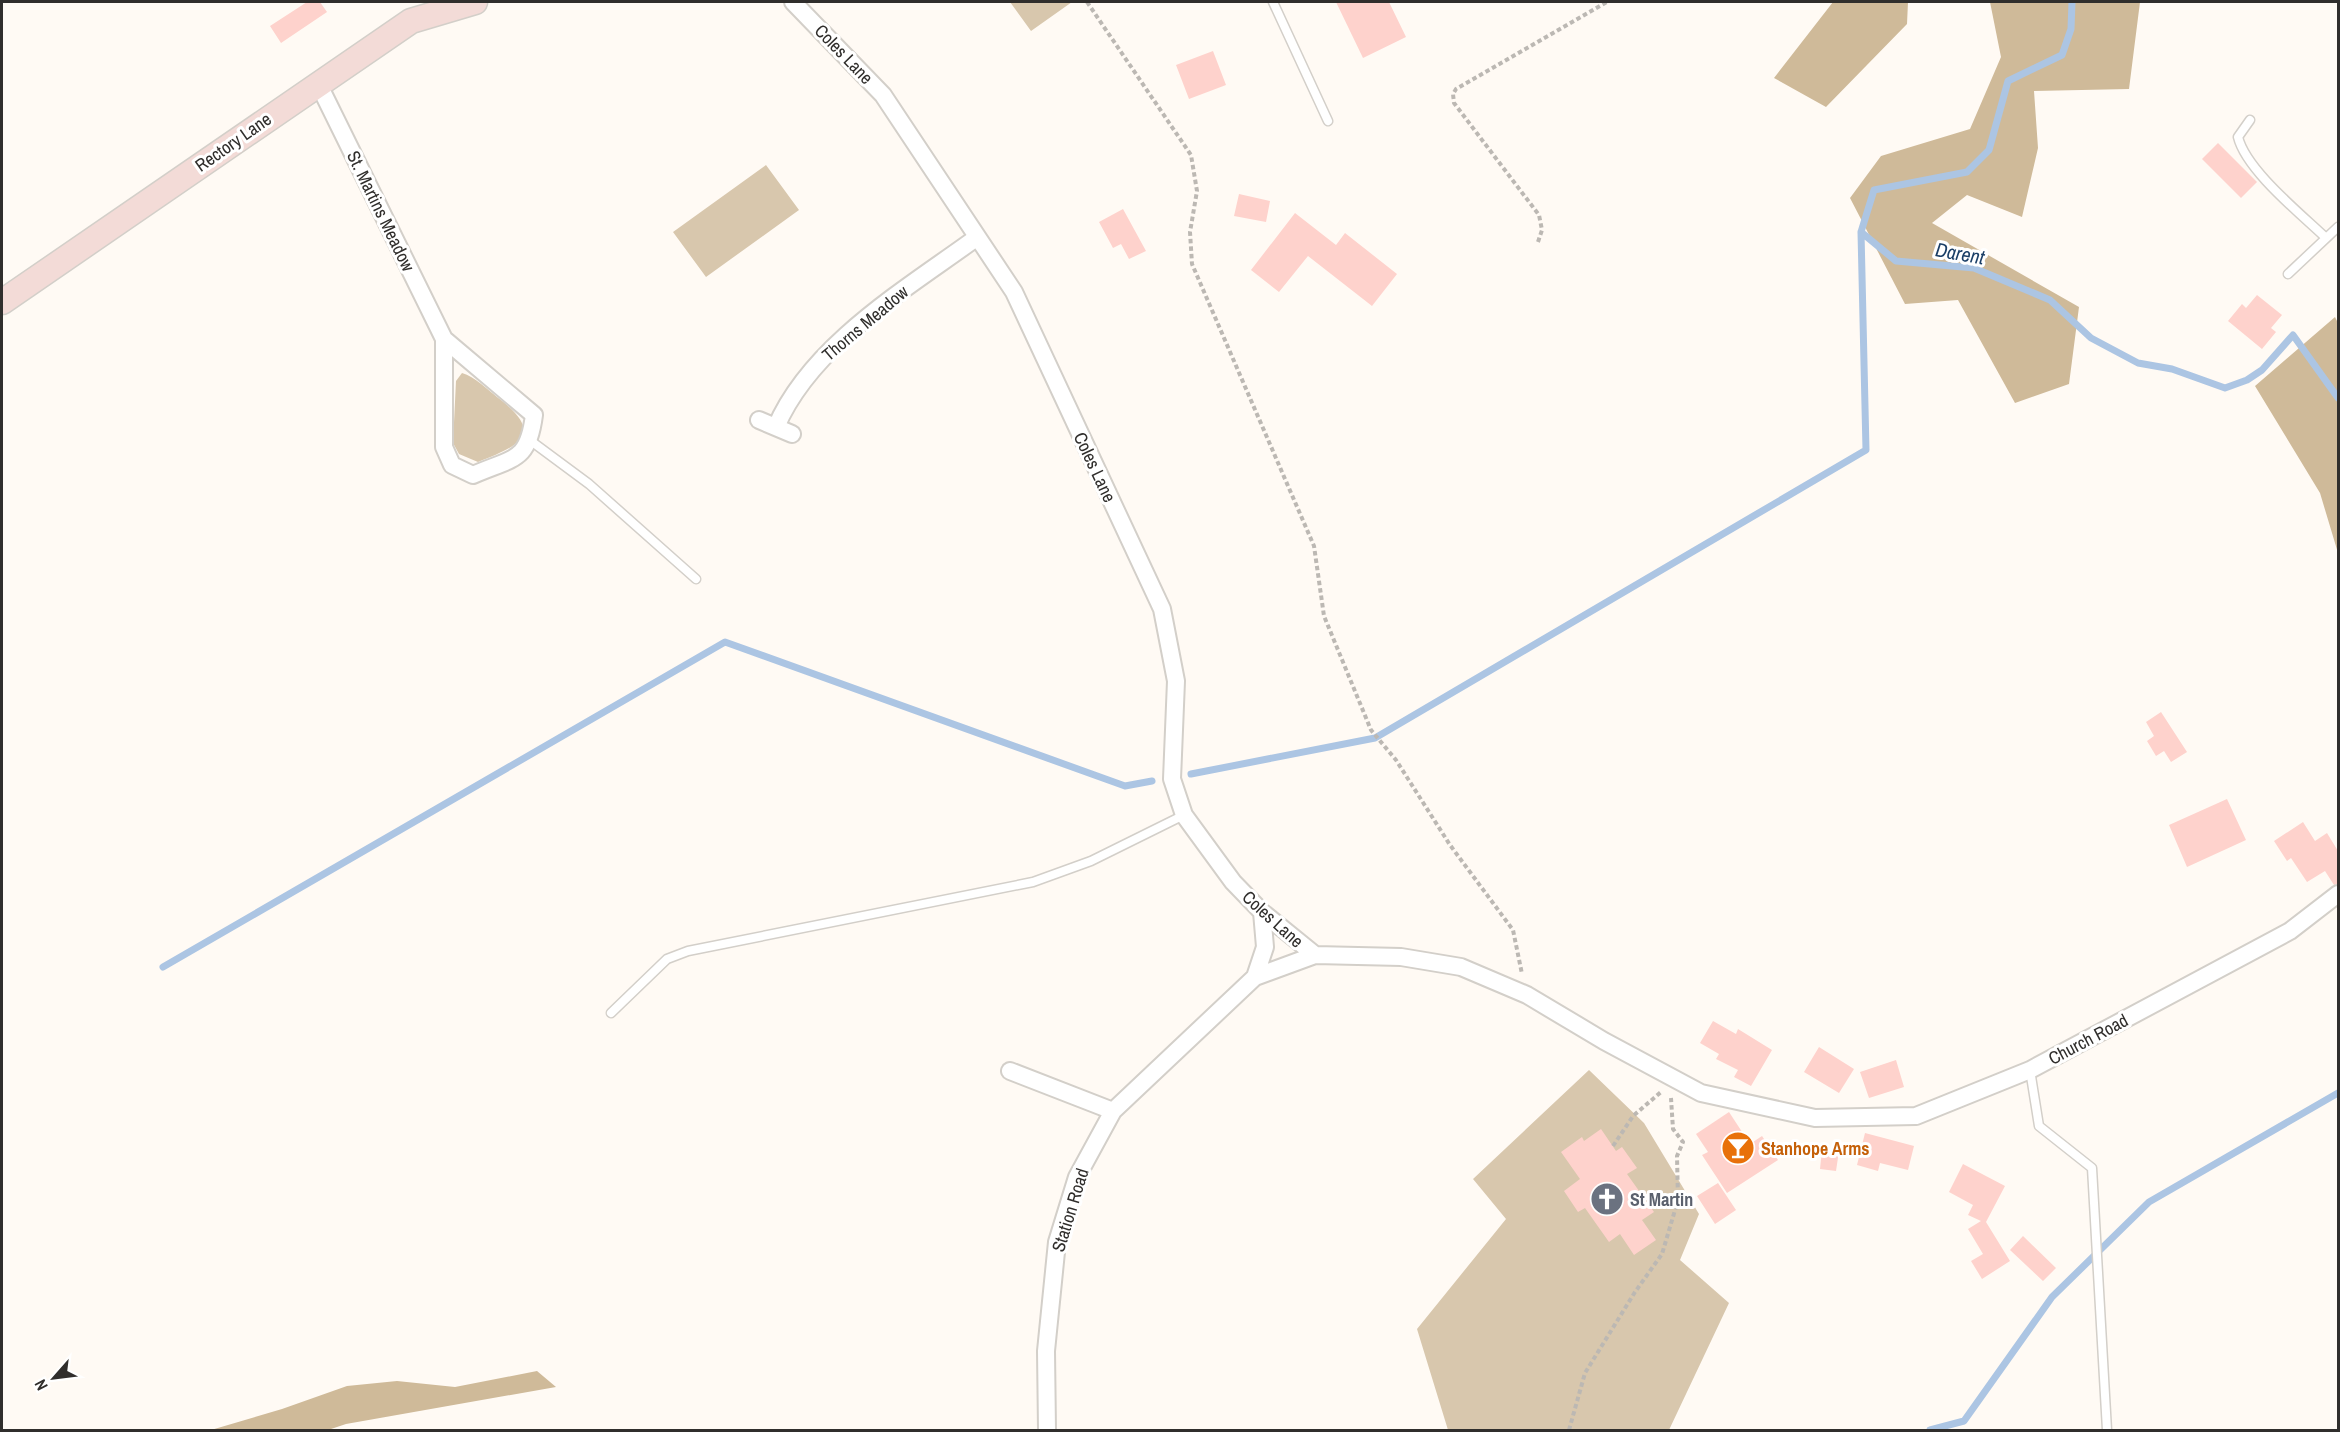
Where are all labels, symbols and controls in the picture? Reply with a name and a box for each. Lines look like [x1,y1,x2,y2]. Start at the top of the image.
street label: Coles Lane [809,18,879,90]
street label: Rectory Lane [190,107,276,177]
street label: St. Martins Meadow [341,147,421,276]
water label: Darent [1933,235,1987,271]
street label: Thorns Meadow [816,279,914,367]
street label: Coles Lane [1068,428,1122,506]
street label: Coles Lane [1237,885,1309,953]
street label: Church Road [2044,1008,2132,1070]
bar icon: Stanhope Arms [1720,1130,1756,1166]
place label: Stanhope Arms [1761,1136,1870,1161]
street label: Station Road [1045,1165,1095,1255]
church icon: St Martin [1589,1181,1625,1217]
place label: St Martin [1630,1187,1693,1212]
north arrow [24,1348,84,1408]
text: N [29,1376,53,1394]

